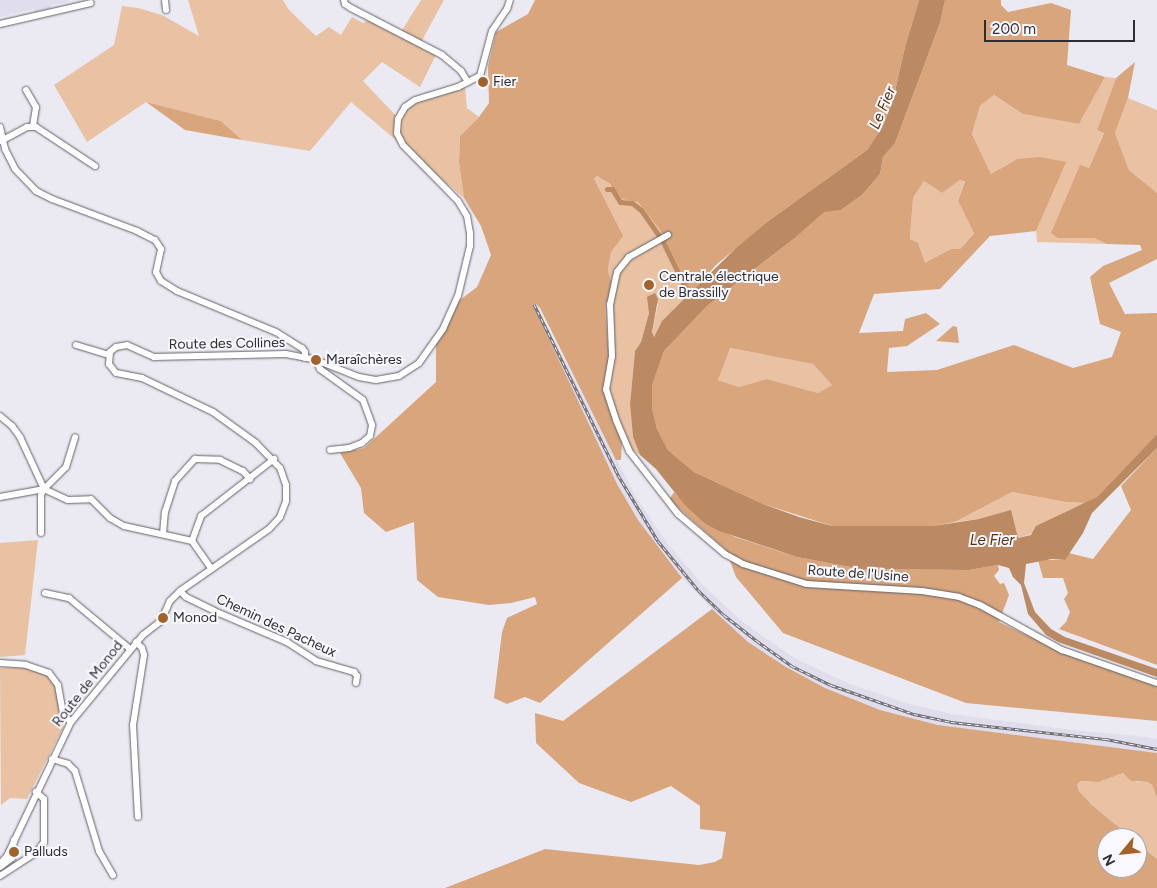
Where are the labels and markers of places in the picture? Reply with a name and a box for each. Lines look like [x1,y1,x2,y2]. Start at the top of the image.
place label: Fier [493,74,516,90]
marker: Fier [477,76,489,88]
place label: Centrale électrique de Brassilly [659,269,779,302]
marker: Centrale électrique de Brassilly [643,279,655,291]
place label: Maraîchères [326,352,402,368]
marker: Maraîchères [310,354,322,366]
place label: Monod [173,610,217,626]
marker: Monod [157,612,169,624]
place label: Palluds [24,844,68,860]
marker: Palluds [8,846,20,858]

